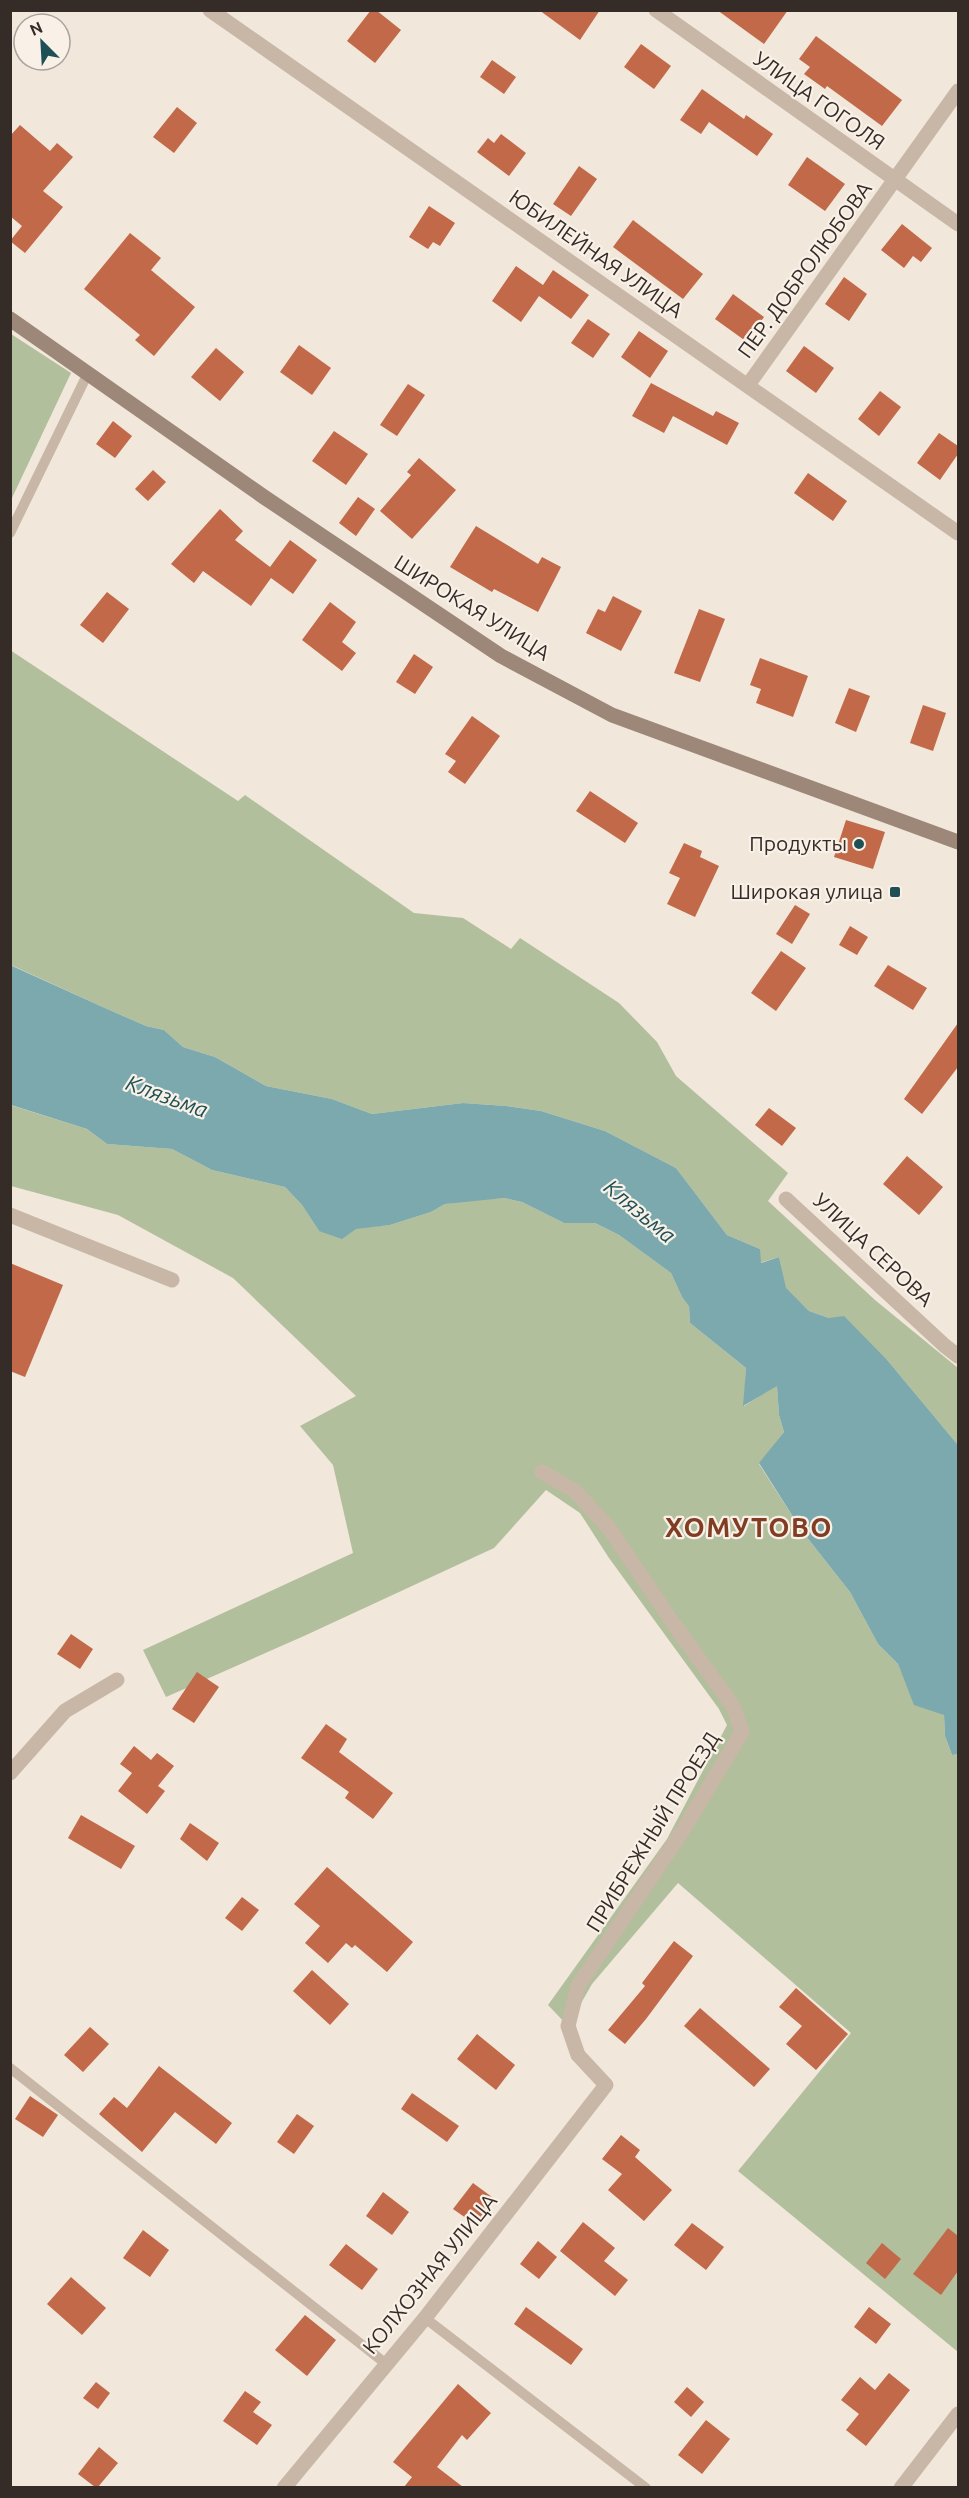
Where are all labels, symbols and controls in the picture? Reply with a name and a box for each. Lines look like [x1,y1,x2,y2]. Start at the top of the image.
north arrow [12,12,72,72]
text: N [27,18,45,39]
street label: УЛИЦА ГОГОЛЯ [750,46,890,154]
street label: ПЕР. ДОБРОЛЮБОВА [732,176,876,362]
street label: ЮБИЛЕЙНАЯ УЛИЦА [505,184,688,322]
street label: ШИРОКАЯ УЛИЦА [390,550,555,665]
place label: Продукты [749,831,847,855]
marker: Продукты [852,837,866,851]
place label: Широкая улица [730,879,883,903]
marker: Широкая улица [888,885,902,899]
water label: Клязьма [123,1069,211,1122]
water label: Клязьма [600,1174,681,1248]
street label: УЛИЦА СЕРОВА [809,1188,939,1311]
district label: ХОМУТОВО [665,1512,833,1542]
street label: ПРИБРЕЖНЫЙ ПРОЕЗД [581,1727,724,1936]
street label: КОЛХОЗНАЯ УЛИЦА [357,2188,501,2358]

